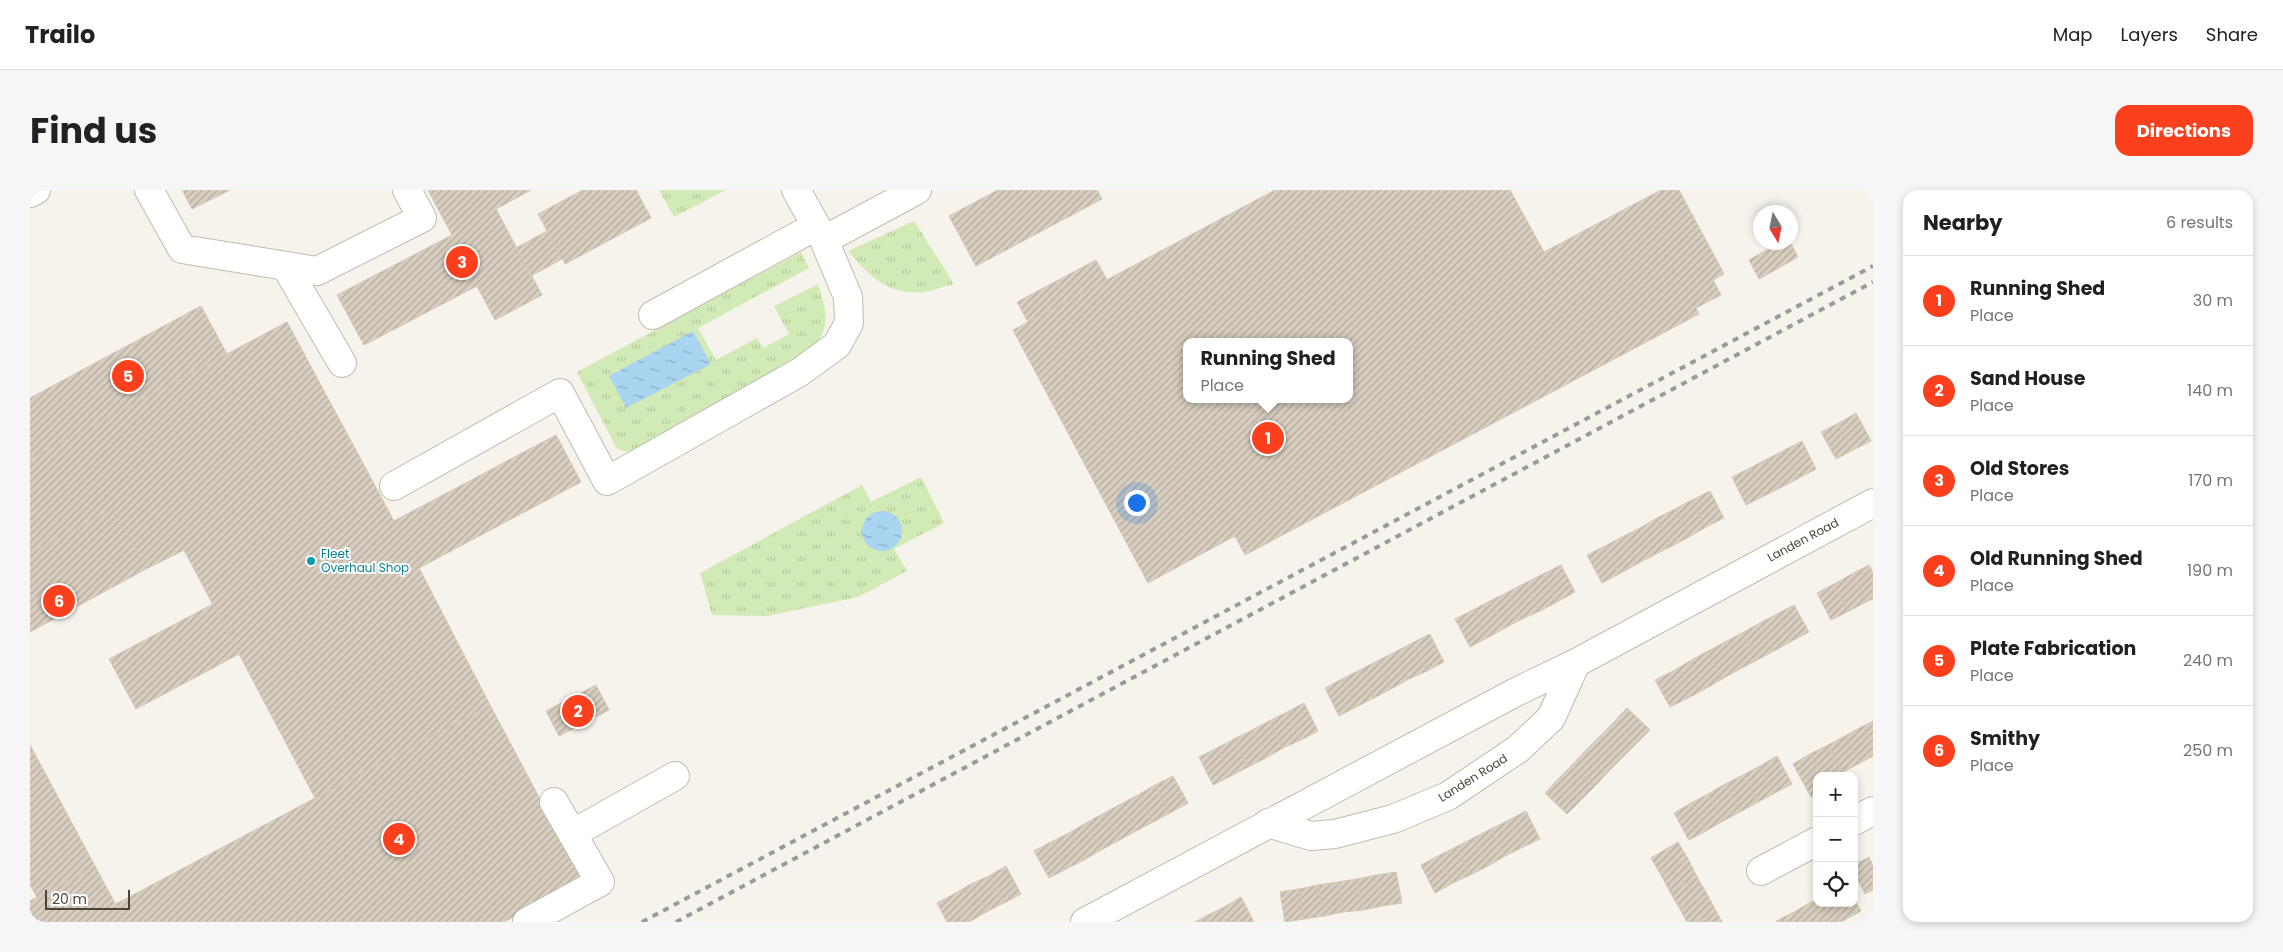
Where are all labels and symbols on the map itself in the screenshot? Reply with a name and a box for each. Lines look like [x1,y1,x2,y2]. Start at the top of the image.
north arrow [1753,205,1798,250]
pin: 3 [446,243,478,281]
pin: 5 [112,357,144,395]
pin: 1 [1252,419,1284,457]
your location [1124,490,1150,516]
street label: Landen Road [1764,514,1841,566]
place label: Fleet Overhaul Shop [321,545,409,576]
marker: Fleet Overhaul Shop [305,555,317,567]
pin: 6 [43,582,75,620]
pin: 2 [562,692,594,730]
street label: Landen Road [1435,750,1511,806]
pin: 4 [383,820,415,858]
scale bar [45,887,130,910]

